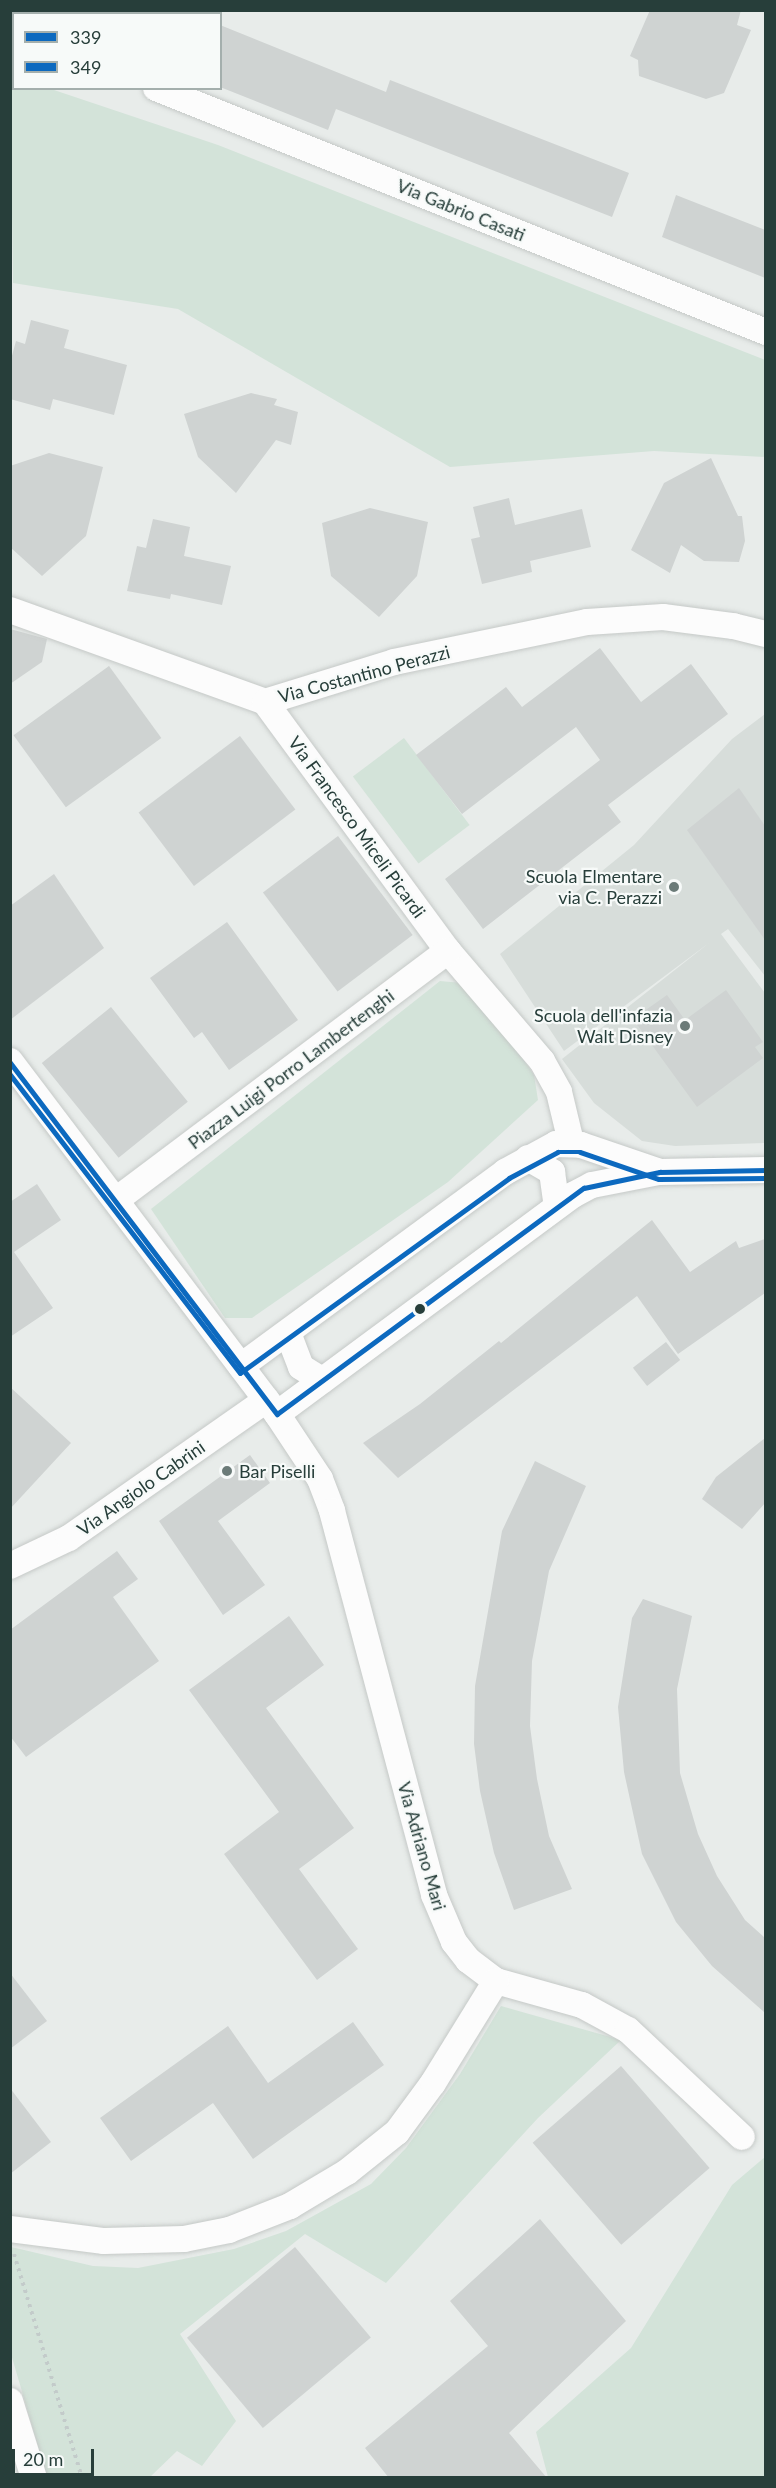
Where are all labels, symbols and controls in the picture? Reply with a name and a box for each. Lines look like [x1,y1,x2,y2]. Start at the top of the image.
legend [12,12,222,90]
text: 339 [70,26,101,48]
text: 349 [70,56,101,78]
street label: Via Gabrio Casati [394,174,528,246]
street label: Via Costantino Perazzi [276,641,452,707]
street label: Via Francesco Miceli Picardi [284,732,430,922]
place label: Scuola Elmentare via C. Perazzi [526,866,662,908]
marker: Scuola Elmentare via C. Perazzi [667,880,681,894]
street label: Piazza Luigi Porro Lambertenghi [184,985,398,1153]
place label: Scuola dell'infazia Walt Disney [534,1005,673,1048]
marker: Scuola dell'infazia Walt Disney [678,1019,692,1033]
unlabelled marker [414,1303,426,1315]
street label: Via Angiolo Cabrini [73,1436,209,1540]
place label: Bar Piselli [239,1460,316,1482]
marker: Bar Piselli [220,1464,234,1478]
street label: Via Adriano Mari [393,1779,451,1913]
scale bar [15,2437,98,2475]
text: 20 m [23,2448,63,2470]

